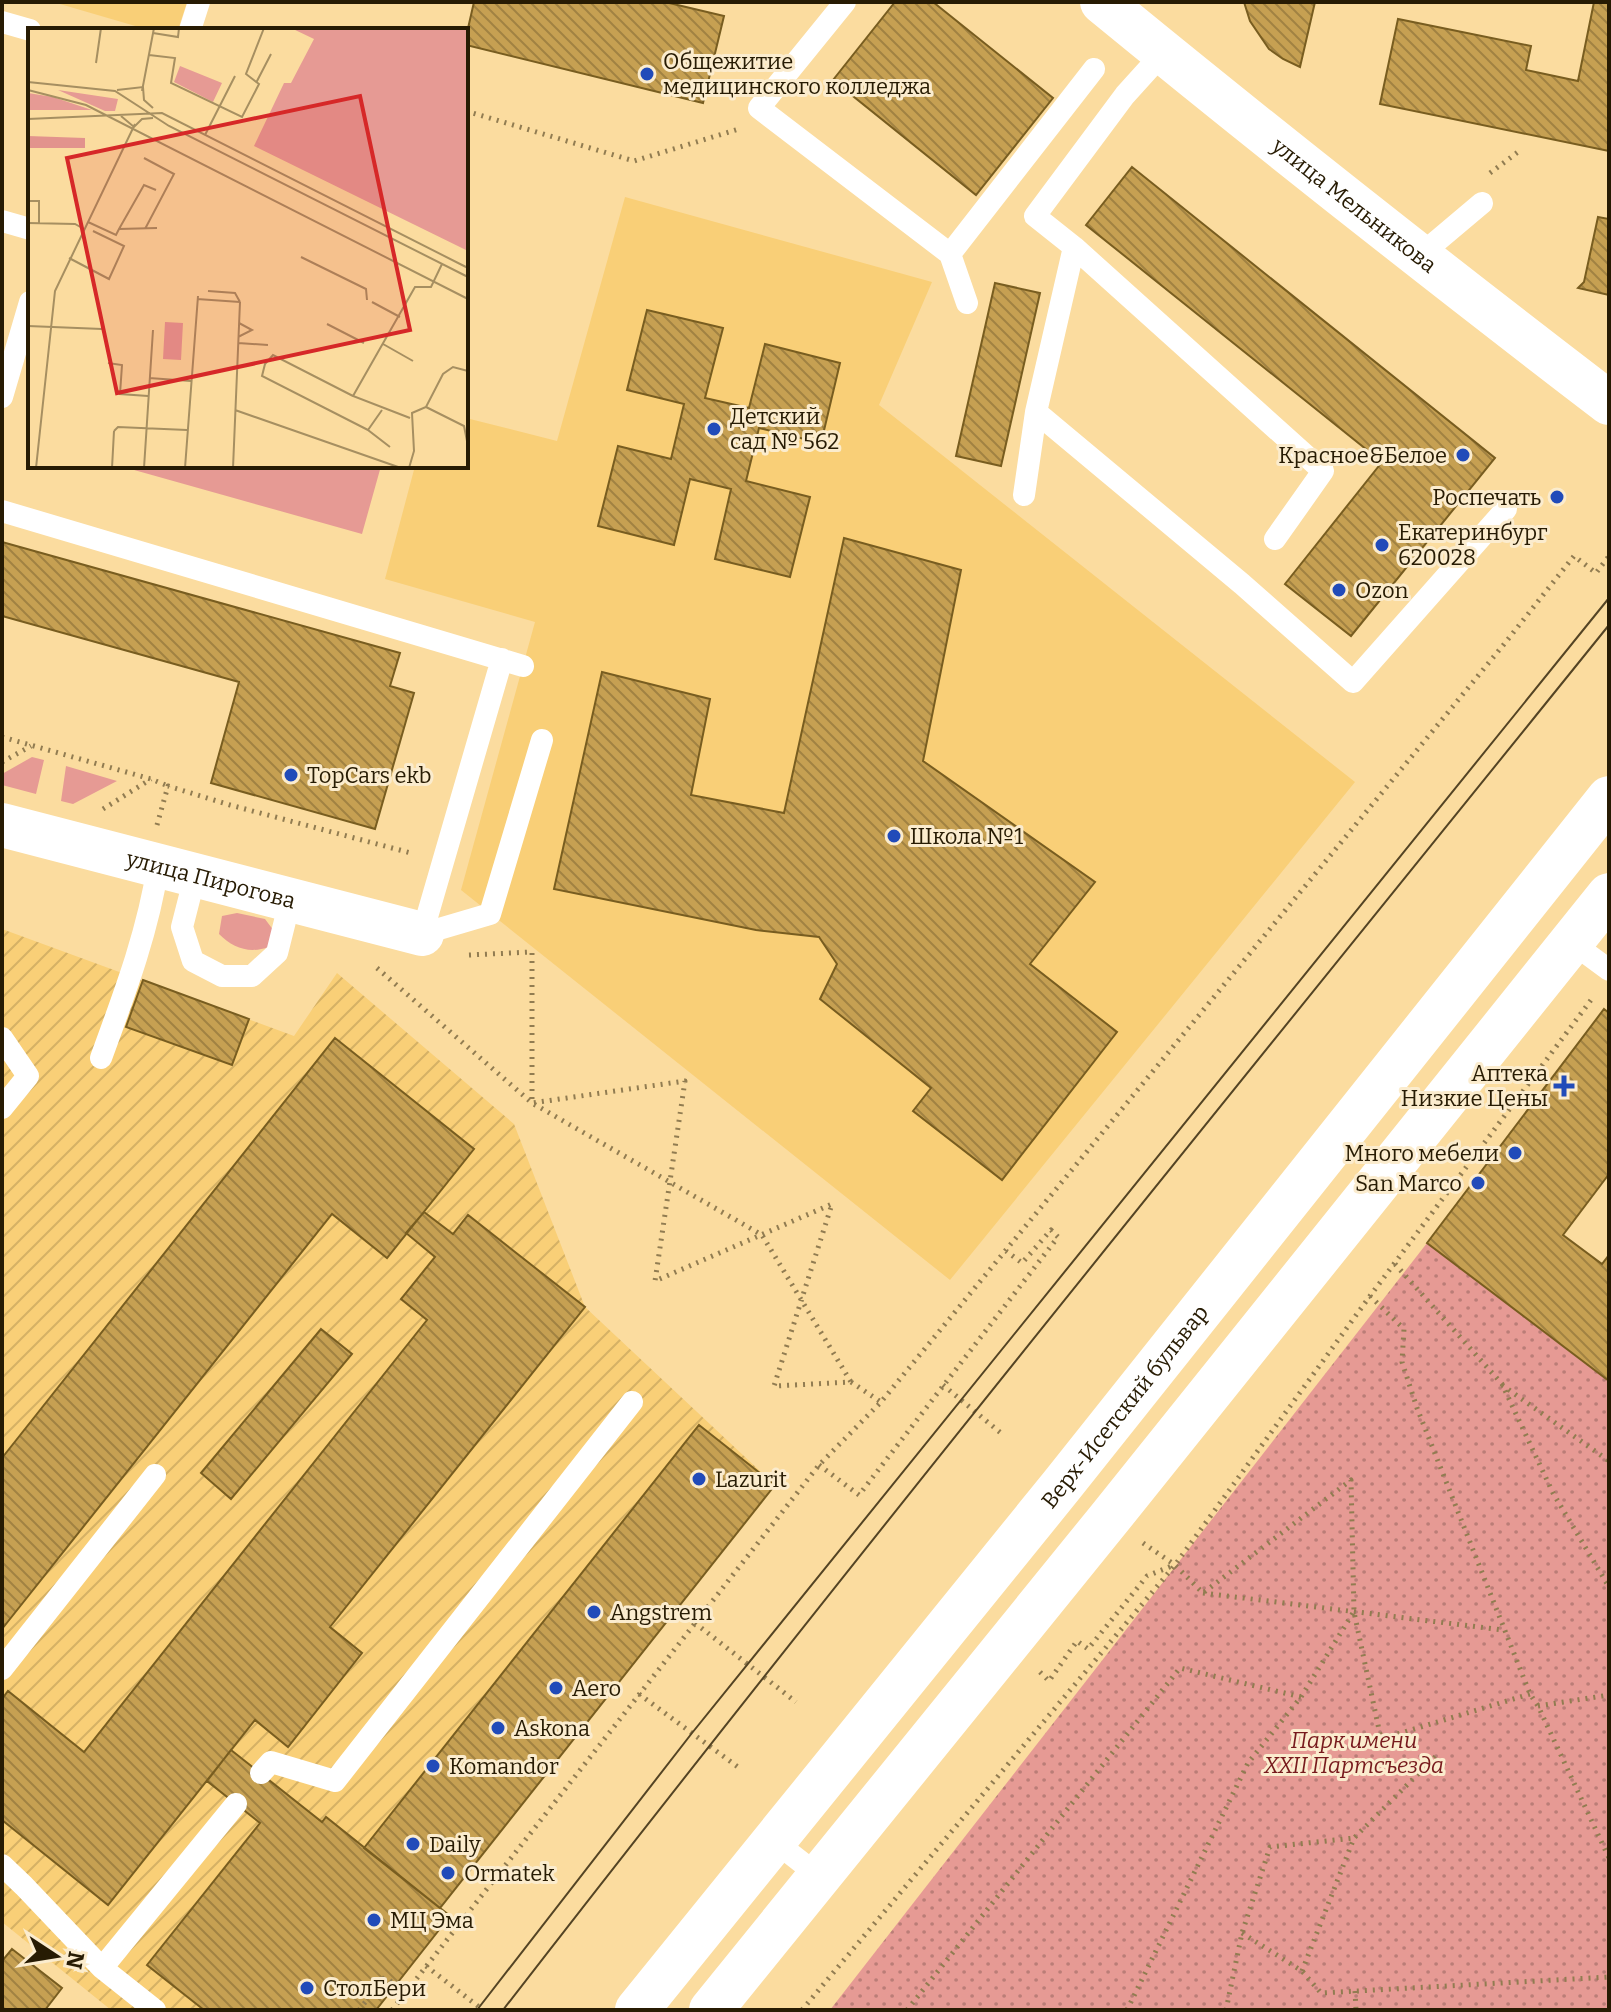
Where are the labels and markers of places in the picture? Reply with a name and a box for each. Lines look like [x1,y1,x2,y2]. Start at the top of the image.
place label: Общежитие медицинского колледжа [663,48,931,100]
marker: Общежитие медицинского колледжа [638,65,656,83]
place label: Детский сад № 562 [730,403,839,455]
marker: Детский сад № 562 [705,420,723,438]
place label: Красное&Белое [1278,442,1447,469]
marker: Красное&Белое [1454,446,1472,464]
place label: Роспечать [1432,484,1541,511]
marker: Роспечать [1548,488,1566,506]
place label: Екатеринбург 620028 [1398,519,1548,571]
marker: Екатеринбург 620028 [1373,536,1391,554]
place label: Ozon [1355,577,1409,604]
marker: Ozon [1330,581,1348,599]
place label: TopCars ekb [307,762,431,789]
marker: TopCars ekb [282,766,300,784]
place label: Школа №1 [910,823,1023,850]
marker: Школа №1 [885,827,903,845]
place label: Аптека Низкие Цены [1401,1060,1548,1112]
marker: Аптека Низкие Цены [1555,1077,1573,1095]
place label: Много мебели [1344,1140,1499,1167]
marker: Много мебели [1506,1144,1524,1162]
place label: San Marco [1355,1170,1462,1197]
marker: San Marco [1469,1174,1487,1192]
place label: Lazurit [715,1466,787,1493]
marker: Lazurit [690,1470,708,1488]
place label: Angstrem [610,1599,712,1626]
marker: Angstrem [585,1603,603,1621]
place label: Aero [572,1675,621,1702]
marker: Aero [547,1679,565,1697]
place label: Askona [514,1715,590,1742]
marker: Askona [489,1719,507,1737]
place label: Komandor [449,1753,559,1780]
marker: Komandor [424,1757,442,1775]
place label: Daily [429,1831,481,1858]
marker: Daily [404,1835,422,1853]
place label: Ormatek [464,1860,555,1887]
marker: Ormatek [439,1864,457,1882]
place label: МЦ Эма [390,1907,474,1934]
marker: МЦ Эма [365,1911,383,1929]
place label: СтолБери [323,1975,426,2002]
marker: СтолБери [298,1979,316,1997]

